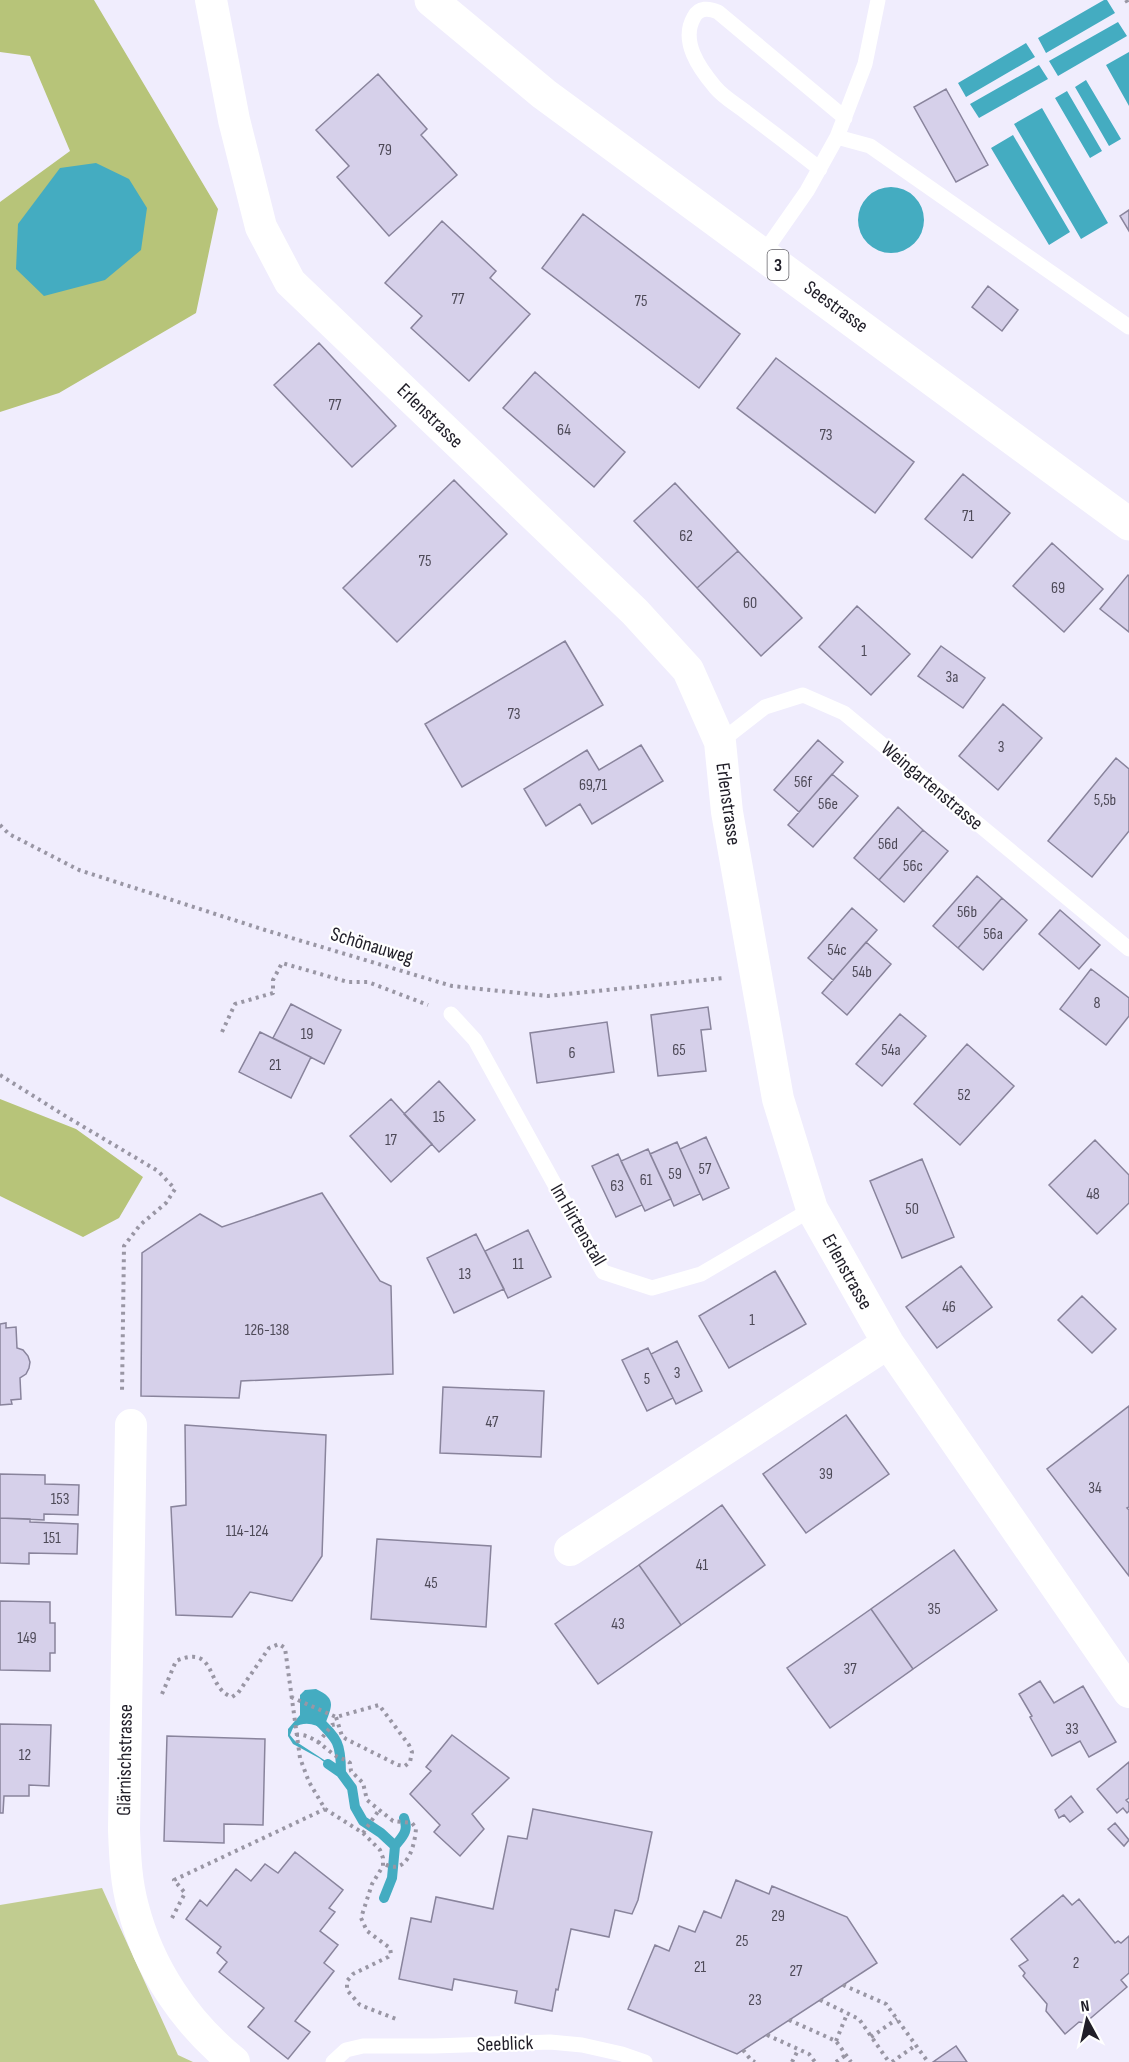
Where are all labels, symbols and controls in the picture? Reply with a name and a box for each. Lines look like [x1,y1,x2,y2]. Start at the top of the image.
house number: 79 [378,141,392,160]
road number: 3 [768,250,788,280]
street label: Seestrasse [799,276,873,338]
house number: 77 [452,290,465,309]
house number: 75 [635,292,647,311]
street label: Erlenstrasse [392,379,468,453]
house number: 77 [329,396,342,415]
house number: 64 [557,421,571,440]
house number: 73 [819,426,833,445]
house number: 71 [962,507,974,526]
house number: 62 [679,527,693,546]
house number: 75 [419,552,431,571]
house number: 69 [1051,579,1065,598]
house number: 60 [743,594,757,613]
house number: 1 [861,642,867,661]
house number: 3a [946,668,958,687]
house number: 73 [507,705,521,724]
street label: Weingartenstrasse [876,736,988,836]
house number: 3 [998,738,1004,757]
street label: Erlenstrasse [710,761,746,847]
house number: 56f [794,773,812,792]
house number: 69,71 [579,776,607,795]
house number: 5,5b [1094,791,1116,810]
house number: 56e [818,795,838,814]
house number: 56d [878,835,898,854]
house number: 56c [903,857,923,876]
house number: 56b [957,903,977,922]
street label: Schönauweg [328,922,416,970]
house number: 56a [983,925,1003,944]
house number: 54c [827,941,847,960]
house number: 54b [852,963,872,982]
house number: 8 [1093,994,1101,1013]
house number: 19 [301,1025,313,1044]
house number: 65 [672,1041,686,1060]
house number: 54a [881,1041,901,1060]
house number: 6 [568,1044,576,1063]
house number: 21 [269,1056,282,1075]
house number: 52 [957,1086,971,1105]
house number: 15 [433,1108,445,1127]
house number: 17 [385,1131,398,1150]
house number: 57 [699,1160,712,1179]
house number: 59 [668,1165,682,1184]
house number: 61 [640,1171,653,1190]
house number: 63 [610,1177,624,1196]
street label: Im Hirtenstall [545,1180,611,1270]
house number: 48 [1086,1185,1100,1204]
house number: 50 [905,1200,919,1219]
street label: Erlenstrasse [816,1230,878,1314]
house number: 11 [512,1255,524,1274]
house number: 13 [459,1265,471,1284]
house number: 46 [942,1298,956,1317]
house number: 1 [749,1311,755,1330]
house number: 126-138 [245,1321,289,1340]
house number: 3 [674,1364,680,1383]
house number: 5 [644,1370,650,1389]
house number: 47 [486,1413,499,1432]
house number: 39 [819,1465,833,1484]
house number: 34 [1088,1479,1102,1498]
house number: 153 [51,1490,69,1509]
house number: 114-124 [226,1522,269,1541]
house number: 151 [43,1529,61,1548]
house number: 41 [696,1556,709,1575]
house number: 45 [424,1574,438,1593]
house number: 35 [927,1600,941,1619]
house number: 43 [611,1615,625,1634]
house number: 149 [17,1629,37,1648]
house number: 37 [843,1660,857,1679]
street label: Glärnischstrasse [112,1704,138,1816]
house number: 33 [1065,1720,1079,1739]
house number: 12 [19,1746,31,1765]
house number: 29 [771,1907,785,1926]
house number: 25 [735,1932,749,1951]
house number: 2 [1073,1954,1079,1973]
house number: 21 [694,1958,707,1977]
house number: 27 [789,1962,803,1981]
north arrow [1057,1990,1117,2050]
house number: 23 [748,1991,762,2010]
text: N [1080,1997,1091,2017]
street label: Seeblick [476,2031,534,2057]

